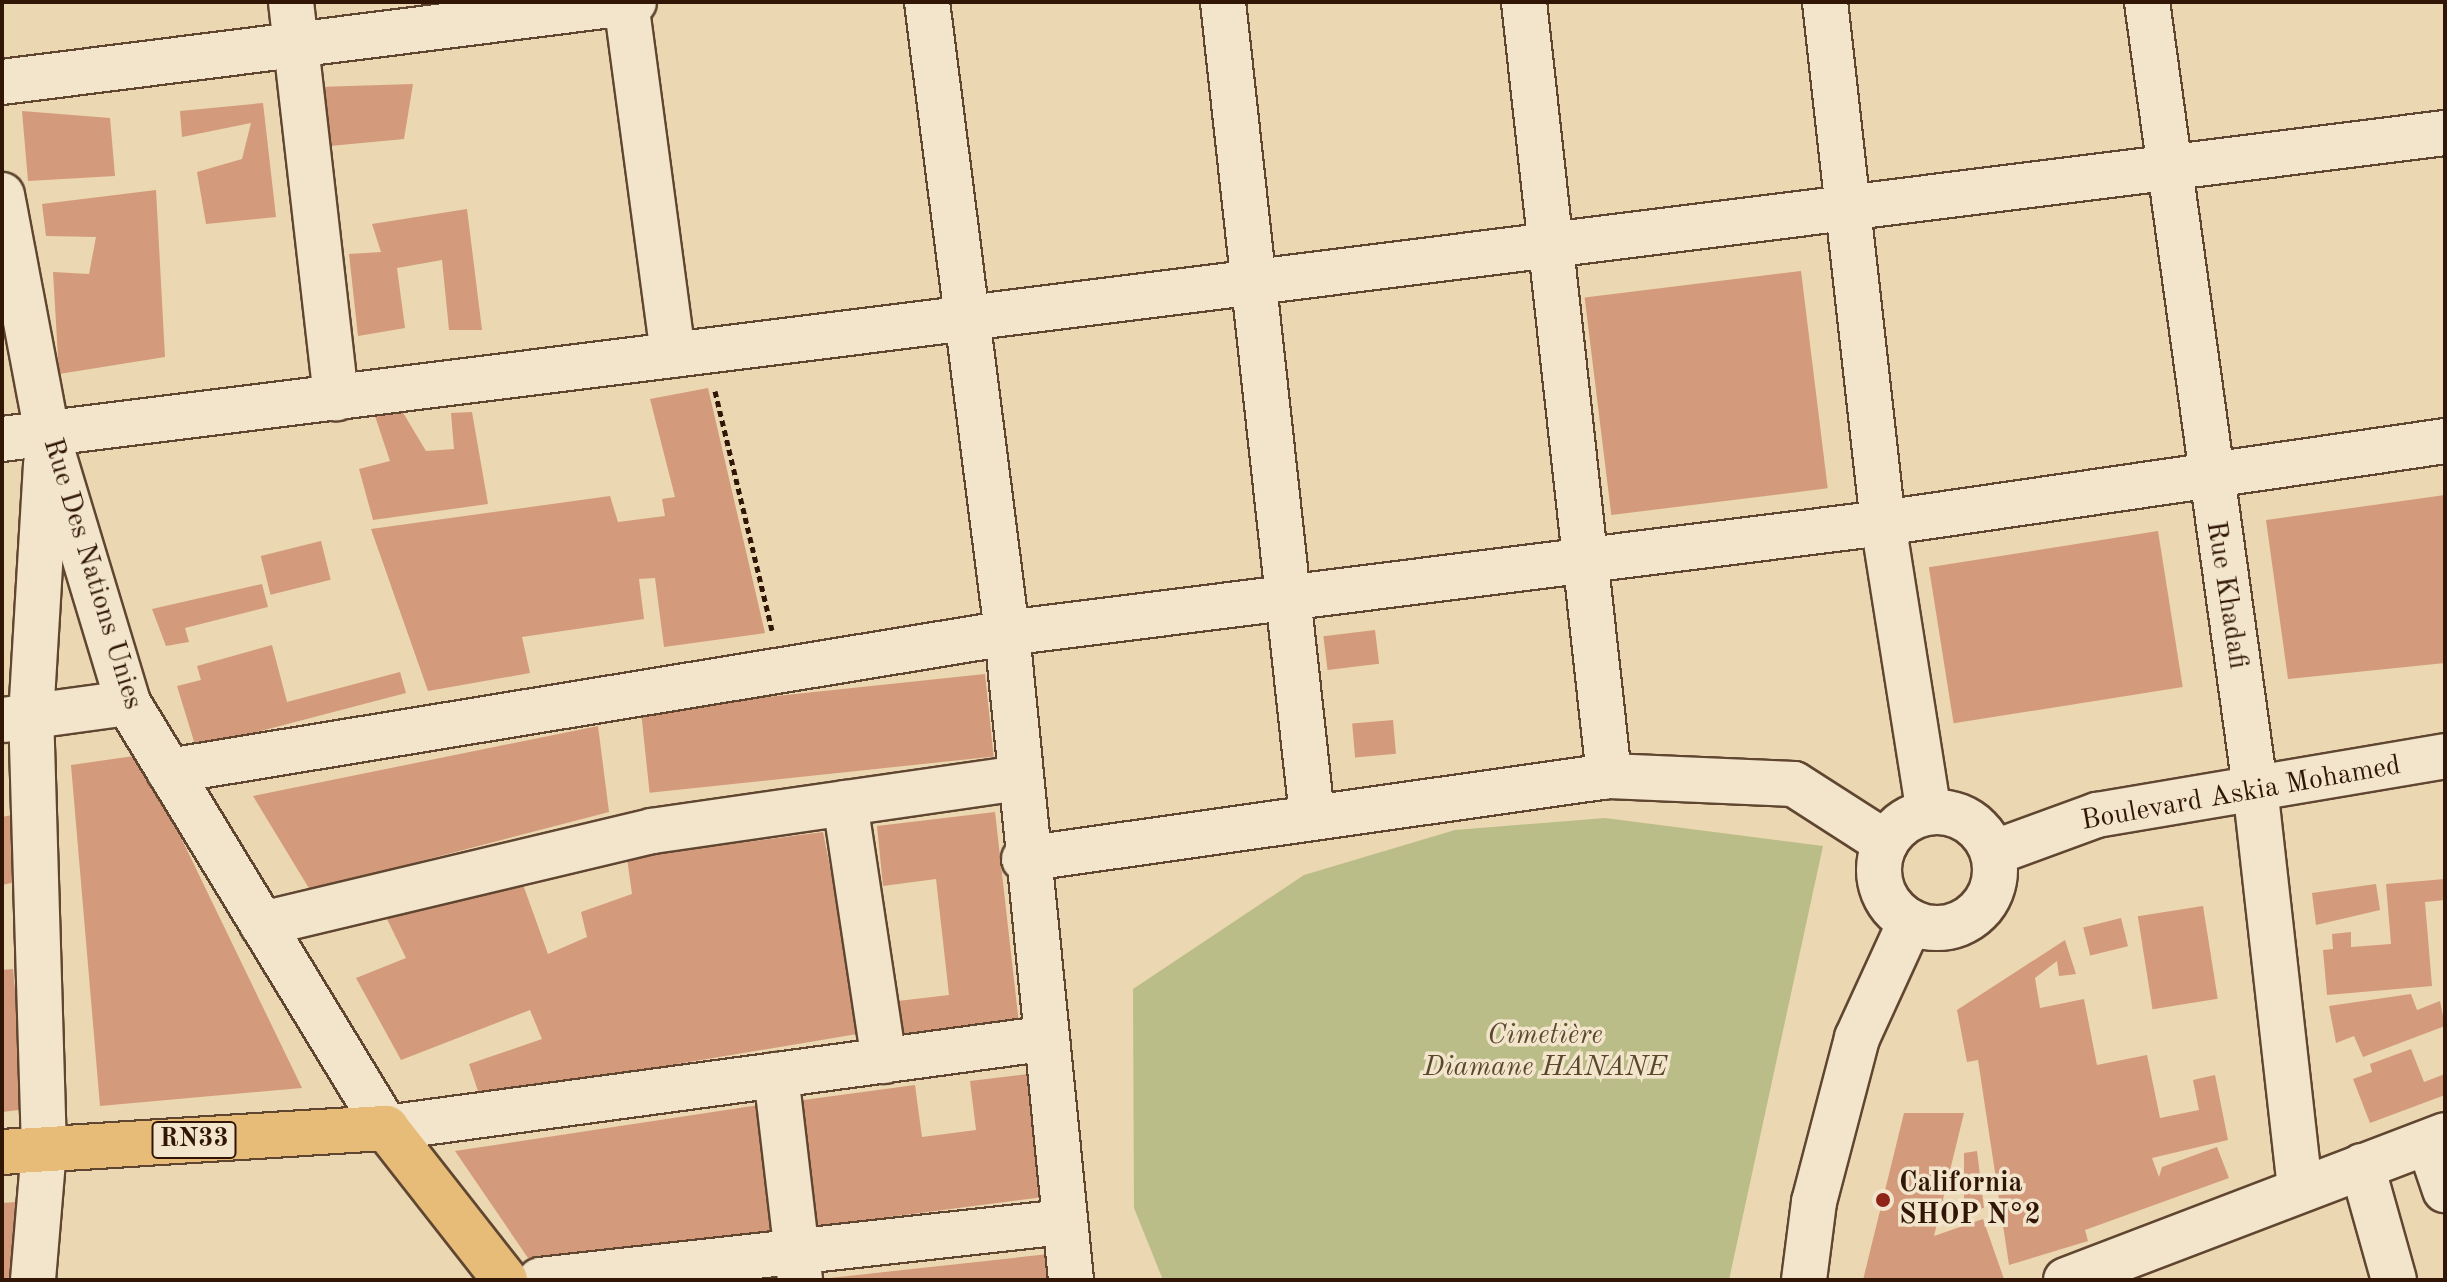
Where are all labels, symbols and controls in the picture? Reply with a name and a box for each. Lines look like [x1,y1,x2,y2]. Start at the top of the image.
street label: Rue Des Nations Unies [35,434,149,714]
street label: Rue Khadafi [2198,519,2254,671]
street label: Boulevard Askia Mohamed [2079,749,2403,839]
park label: Cimetière Diamane HANANE [1423,1019,1667,1085]
road number: RN33 [150,1118,238,1162]
place label: California SHOP N°2 [1899,1167,2041,1233]
marker: California SHOP N°2 [1874,1191,1892,1209]

